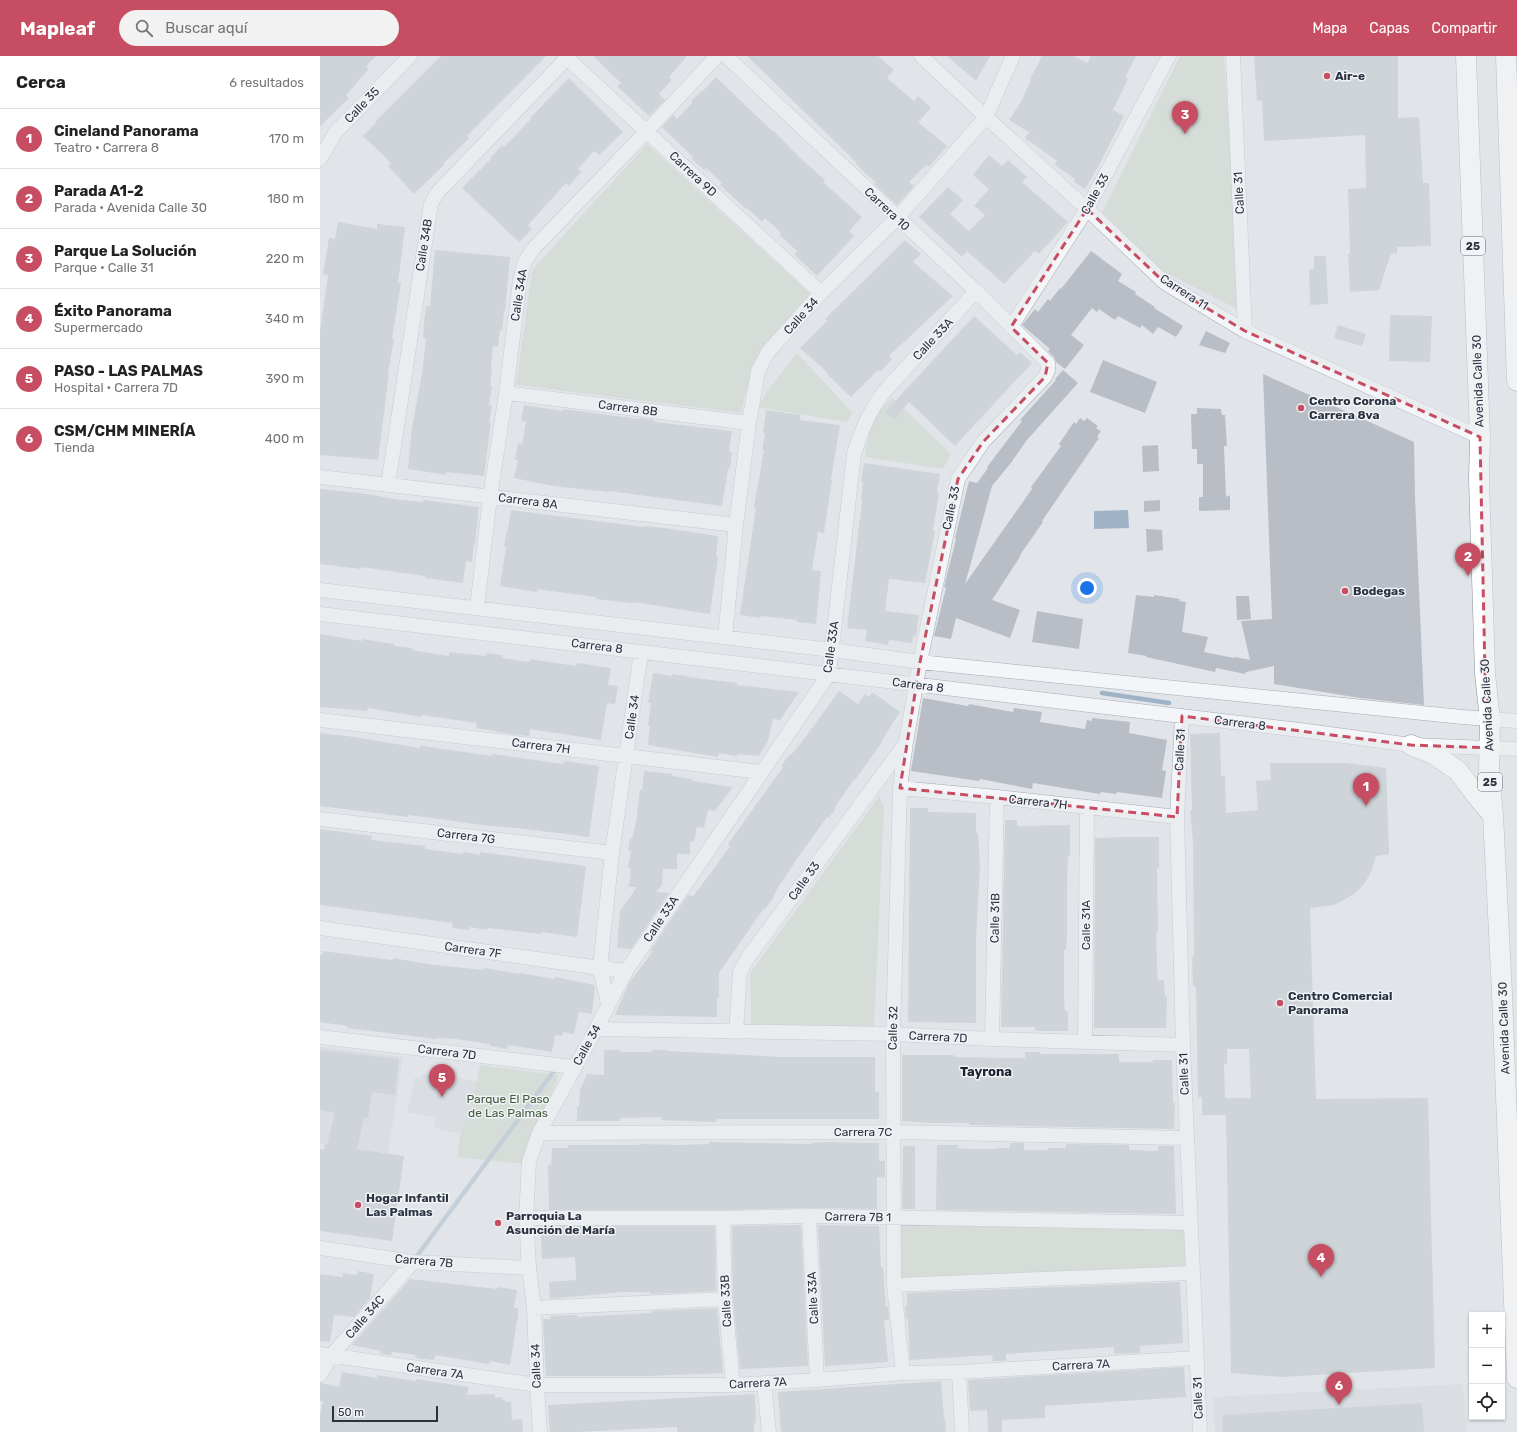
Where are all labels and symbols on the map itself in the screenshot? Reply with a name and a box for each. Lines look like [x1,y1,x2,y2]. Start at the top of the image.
place label: Air-e [1335,69,1365,83]
marker: Air-e [1322,71,1332,81]
street label: Calle 35 [342,84,382,126]
pin: 3 [1172,101,1198,134]
street label: Carrera 9D [666,149,720,199]
street label: Calle 33 [1078,171,1112,217]
street label: Calle 31 [1231,172,1247,214]
street label: Carrera 10 [861,184,913,234]
street label: Calle 34B [413,218,435,272]
road number: 25 [1461,237,1485,255]
street label: Calle 34A [508,268,530,322]
street label: Carrera 11 [1157,271,1211,313]
street label: Calle 34 [781,294,822,337]
street label: Calle 33A [910,315,956,363]
street label: Avenida Calle 30 [1469,334,1487,428]
place label: Centro Corona Carrera 8va [1309,394,1396,422]
street label: Carrera 8B [597,397,659,419]
marker: Centro Corona Carrera 8va [1296,403,1306,413]
street label: Calle 33 [940,485,962,531]
street label: Carrera 8A [497,490,559,512]
pin: 2 [1455,543,1481,576]
your location [1077,578,1097,598]
place label: Bodegas [1353,584,1405,598]
marker: Bodegas [1340,586,1350,596]
street label: Calle 33A [820,620,842,674]
street label: Carrera 8 [570,636,624,656]
street label: Avenida Calle 30 [1478,658,1496,752]
street label: Carrera 8 [891,675,945,695]
street label: Calle 34 [622,693,642,740]
street label: Carrera 8 [1213,713,1267,733]
street label: Calle 31 [1172,729,1188,771]
street label: Carrera 7H [511,735,571,757]
pin: 1 [1353,773,1379,806]
road number: 25 [1478,773,1502,791]
street label: Carrera 7H [1008,792,1068,812]
street label: Carrera 7G [436,825,496,847]
street label: Calle 33 [785,859,823,903]
street label: Calle 33A [640,893,682,945]
street label: Calle 31B [988,893,1002,943]
street label: Calle 31A [1079,900,1093,950]
street label: Carrera 7F [444,939,502,961]
street label: Avenida Calle 30 [1495,981,1513,1075]
place label: Centro Comercial Panorama [1288,989,1392,1017]
marker: Centro Comercial Panorama [1275,998,1285,1008]
street label: Calle 32 [886,1006,900,1050]
street label: Calle 34 [570,1022,604,1068]
street label: Carrera 7D [908,1028,968,1046]
street label: Carrera 7D [417,1041,477,1063]
street label: Calle 31 [1176,1053,1192,1095]
pin: 5 [429,1064,455,1097]
district label: Tayrona [960,1064,1012,1079]
park label: Parque El Paso de Las Palmas [466,1092,550,1120]
street label: Carrera 7C [834,1125,892,1139]
place label: Hogar Infantil Las Palmas [366,1191,449,1219]
marker: Hogar Infantil Las Palmas [353,1200,363,1210]
place label: Parroquia La Asunción de María [506,1209,615,1237]
street label: Carrera 7B 1 [825,1209,891,1225]
marker: Parroquia La Asunción de María [493,1218,503,1228]
pin: 4 [1308,1244,1334,1277]
street label: Carrera 7B [394,1251,454,1271]
street label: Calle 33A [805,1271,821,1325]
street label: Calle 33B [718,1274,734,1328]
street label: Calle 34C [342,1292,388,1342]
street label: Calle 34 [528,1343,544,1389]
street label: Carrera 7A [1052,1356,1110,1374]
street label: Carrera 7A [405,1360,465,1382]
pin: 6 [1326,1372,1352,1405]
street label: Carrera 7A [729,1374,787,1392]
street label: Calle 31 [1190,1377,1206,1419]
scale bar [332,1404,438,1423]

